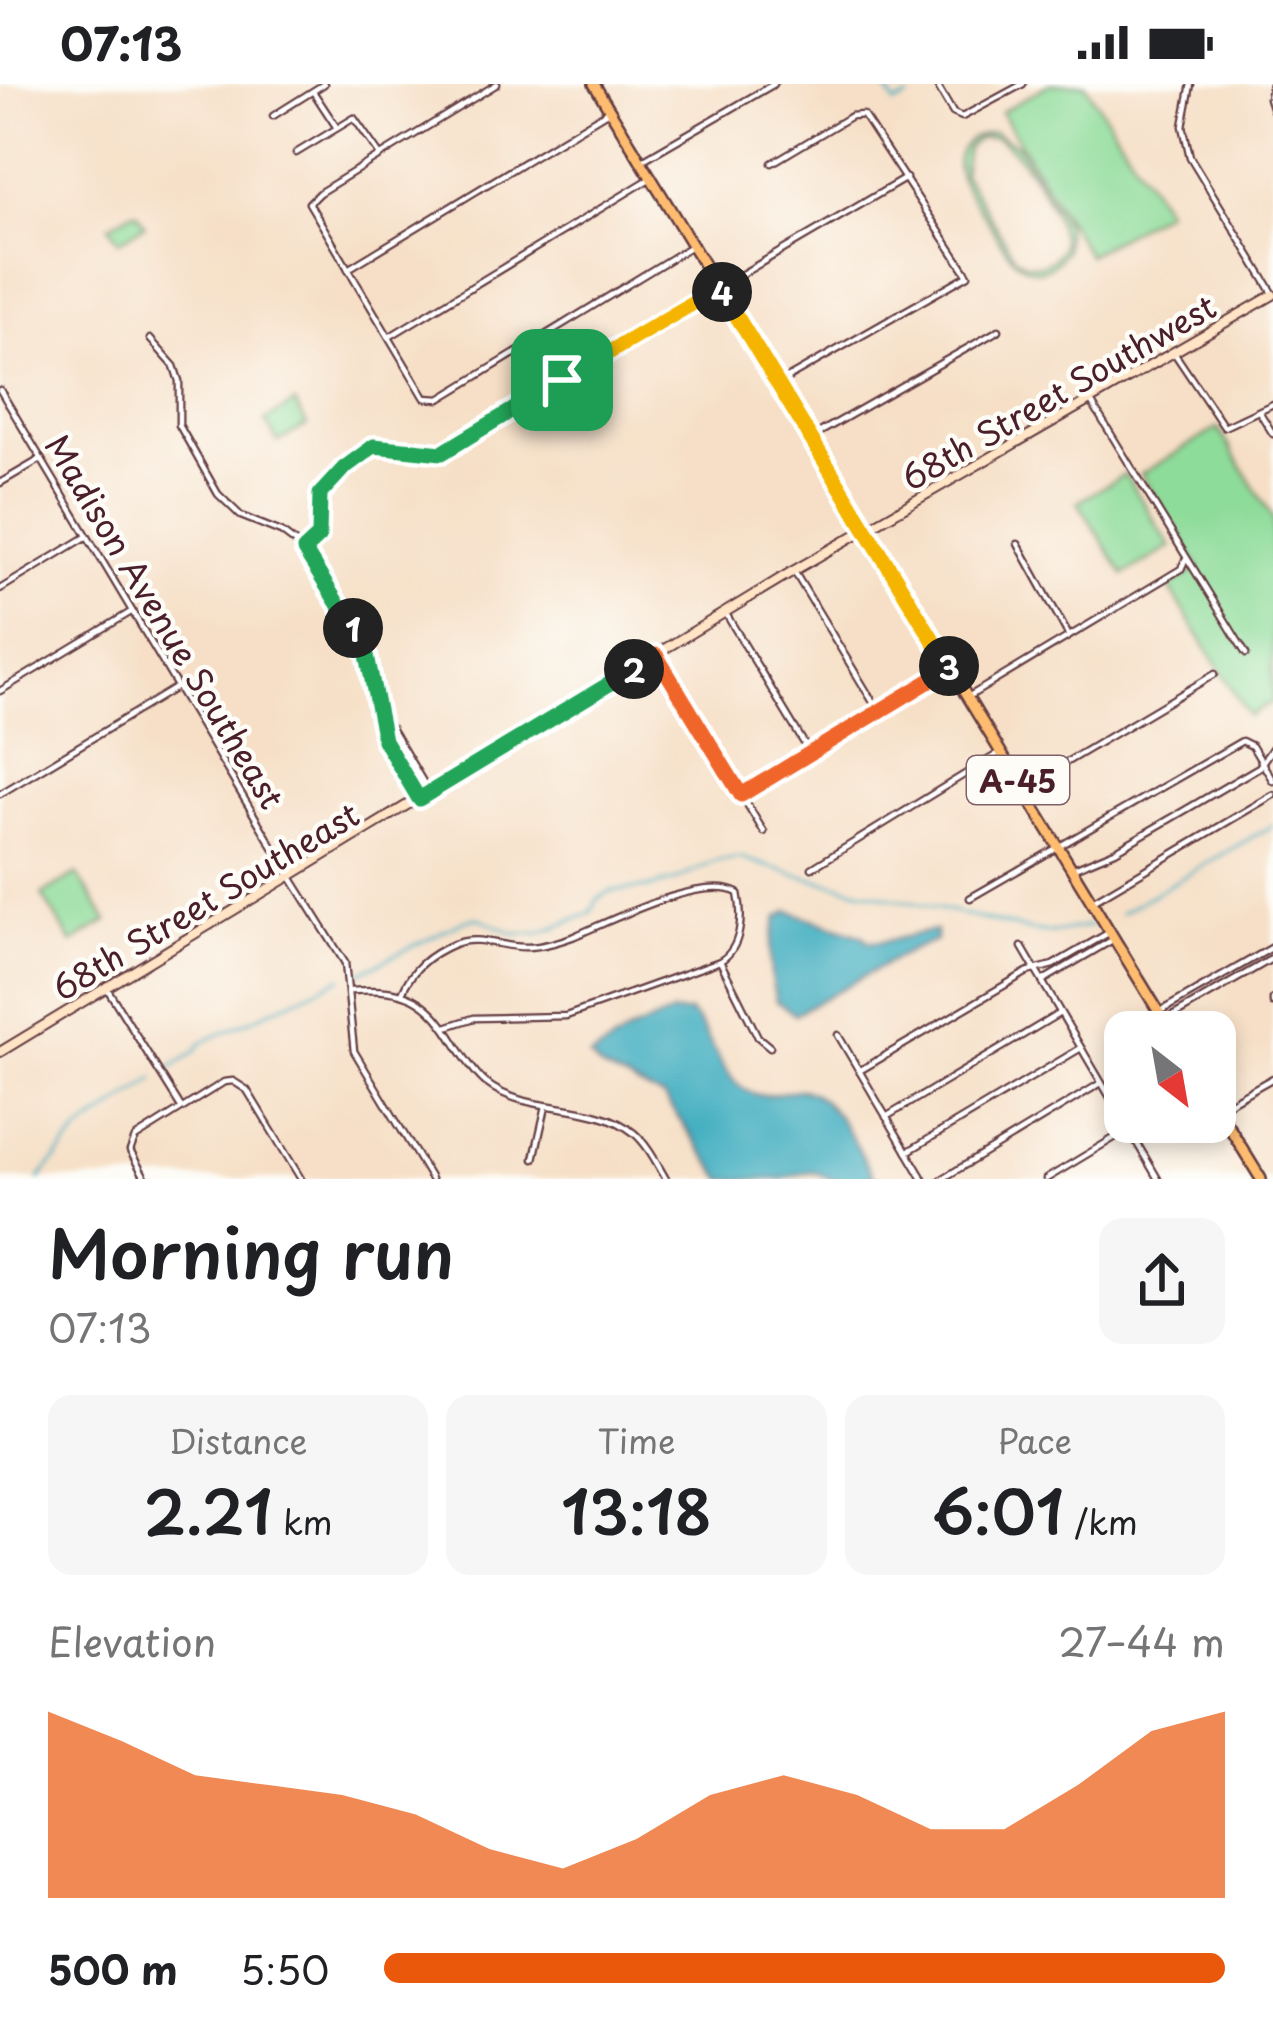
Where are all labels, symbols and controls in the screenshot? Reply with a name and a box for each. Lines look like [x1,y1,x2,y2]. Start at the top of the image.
text: 07:13 [60,8,182,76]
pin: 4 [692,262,752,322]
text: 4 [711,267,733,317]
street label: 68th Street Southwest [891,280,1225,502]
pin [511,329,613,431]
icon: arrive [529,347,595,413]
street label: Madison Avenue Southeast [34,424,298,818]
pin: 1 [323,598,383,658]
text: 1 [345,603,361,653]
pin: 3 [919,636,979,696]
pin: 2 [604,639,664,699]
text: 3 [938,641,960,691]
text: 2 [622,644,646,694]
road number: A-45 [967,756,1069,804]
street label: 68th Street Southeast [42,788,368,1012]
north arrow [1104,1011,1236,1143]
map controls [1104,1011,1236,1143]
text: Morning run [48,1202,454,1301]
button: share [1099,1218,1225,1344]
text: 07:13 [48,1297,152,1356]
text: Distance [169,1415,307,1465]
text: Time [598,1415,675,1465]
text: Pace [998,1415,1072,1465]
text: 2.21 [144,1465,272,1555]
text: 13:18 [561,1465,712,1555]
text: 6:01 [932,1465,1064,1555]
text: km [272,1496,333,1546]
text: /km [1064,1496,1138,1546]
text: Elevation [48,1611,216,1670]
text: 27–44 m [1058,1611,1225,1670]
text: 500 m [48,1939,178,1998]
text: 5:50 [240,1939,330,1998]

